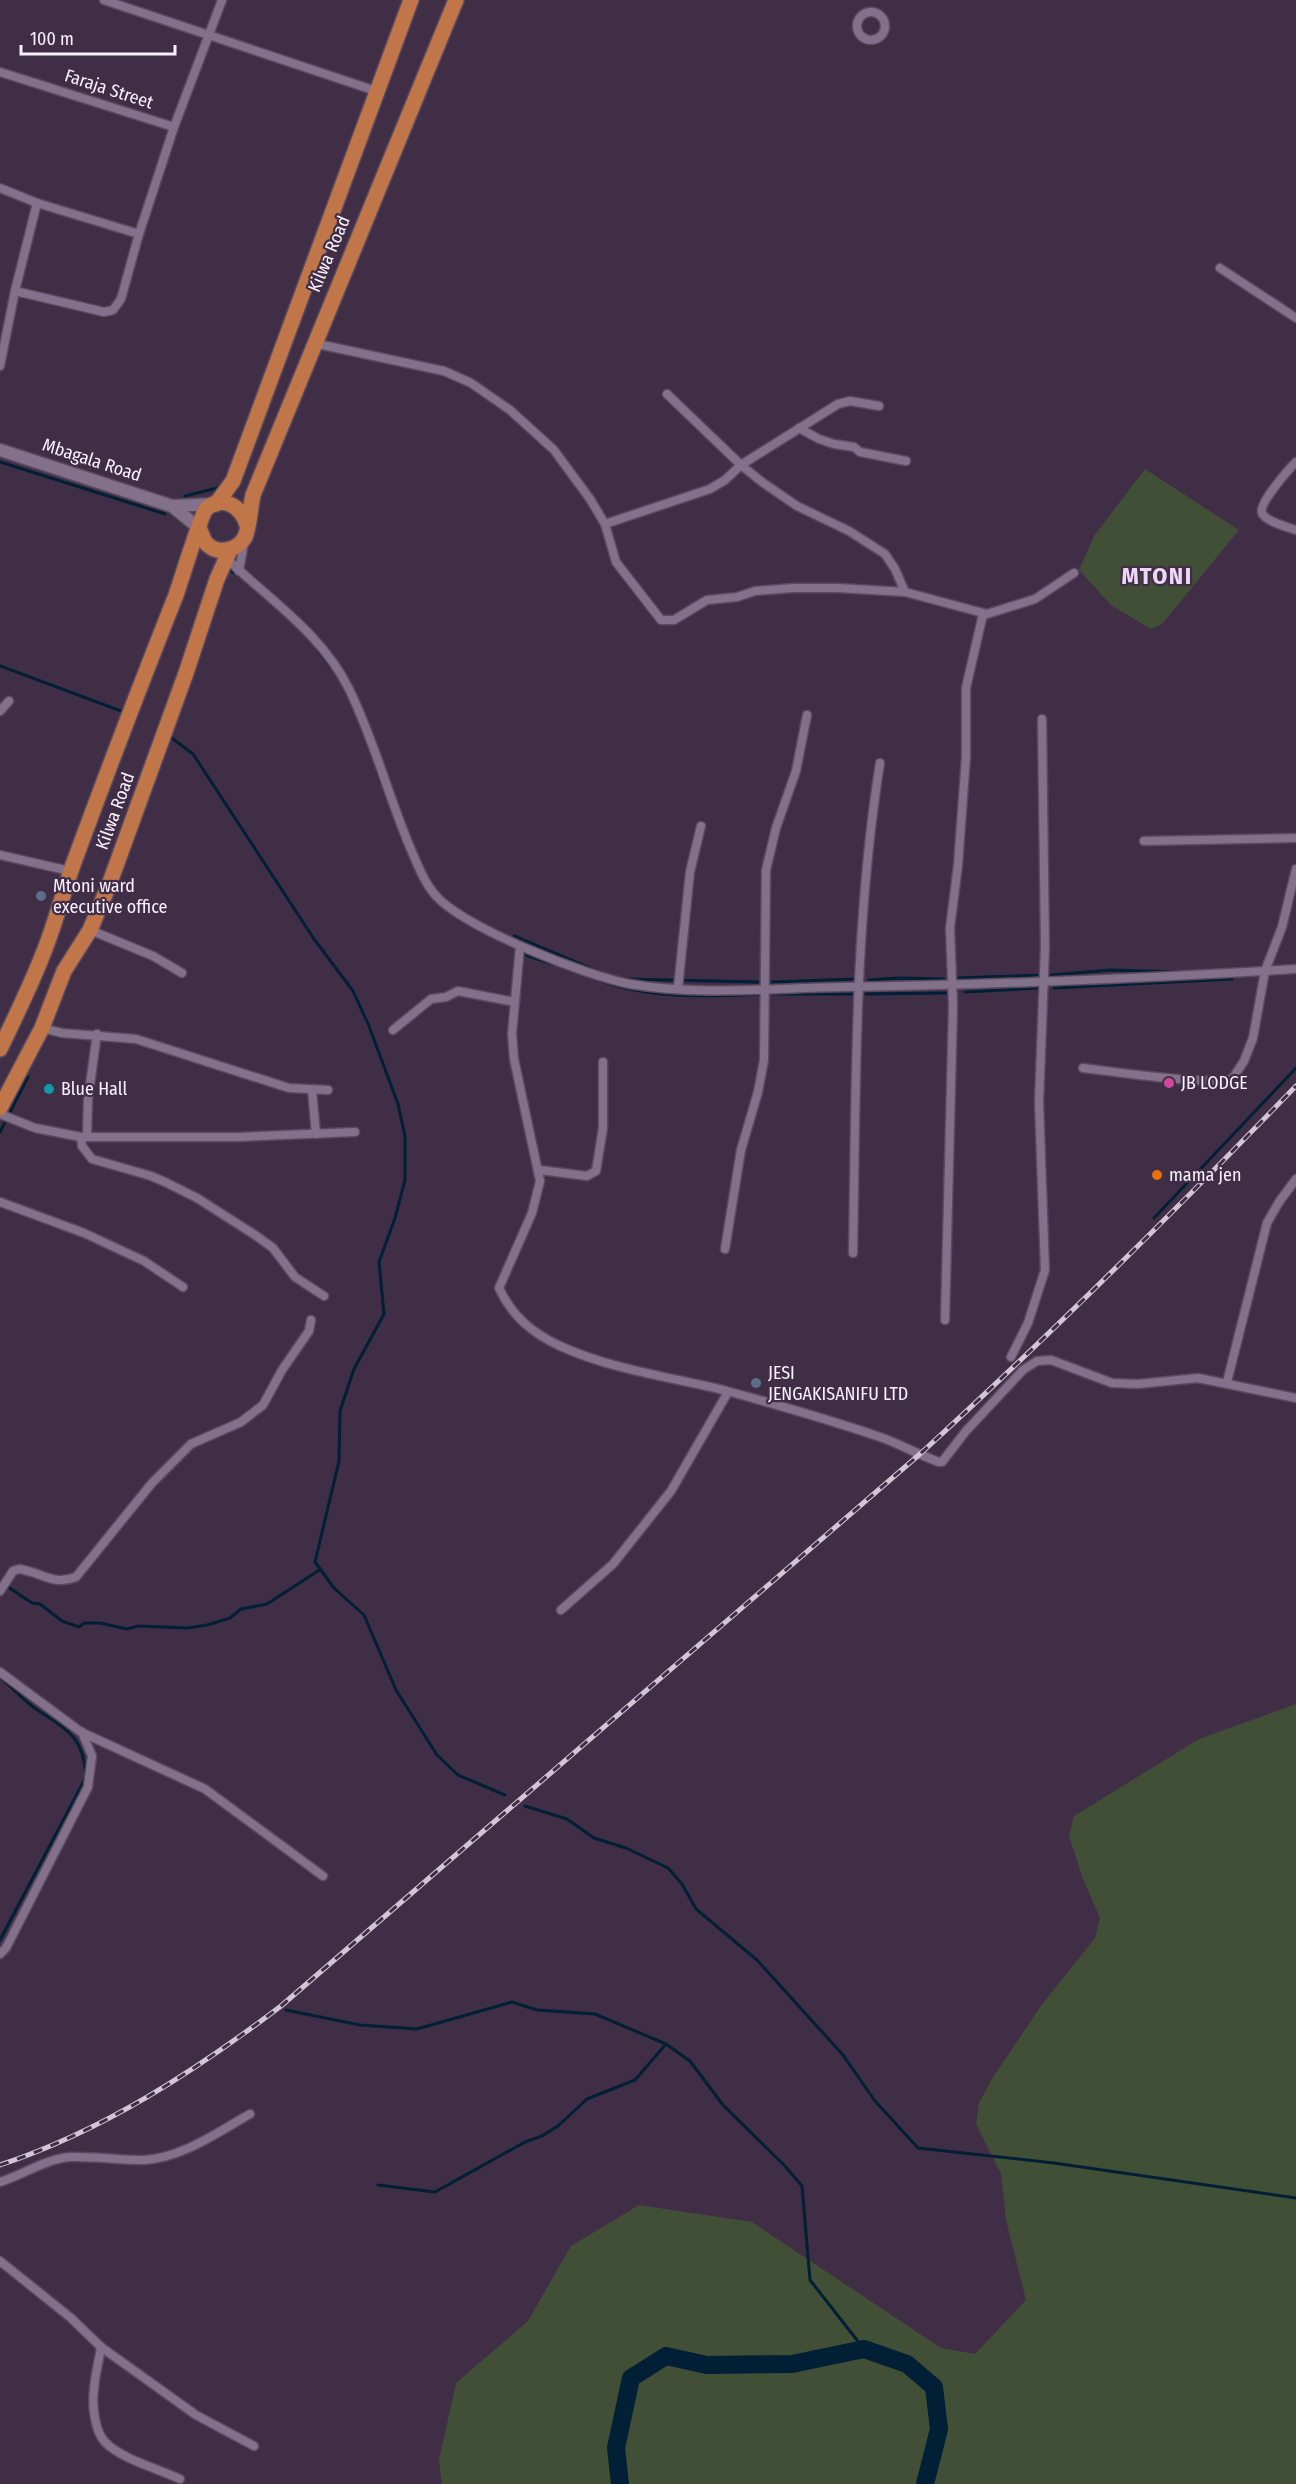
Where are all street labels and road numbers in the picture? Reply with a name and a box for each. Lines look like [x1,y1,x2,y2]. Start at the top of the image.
street label: Faraja Street [62,64,156,114]
street label: Kilwa Road [303,213,355,295]
street label: Mbagala Road [40,434,144,486]
street label: Kilwa Road [91,769,139,853]

